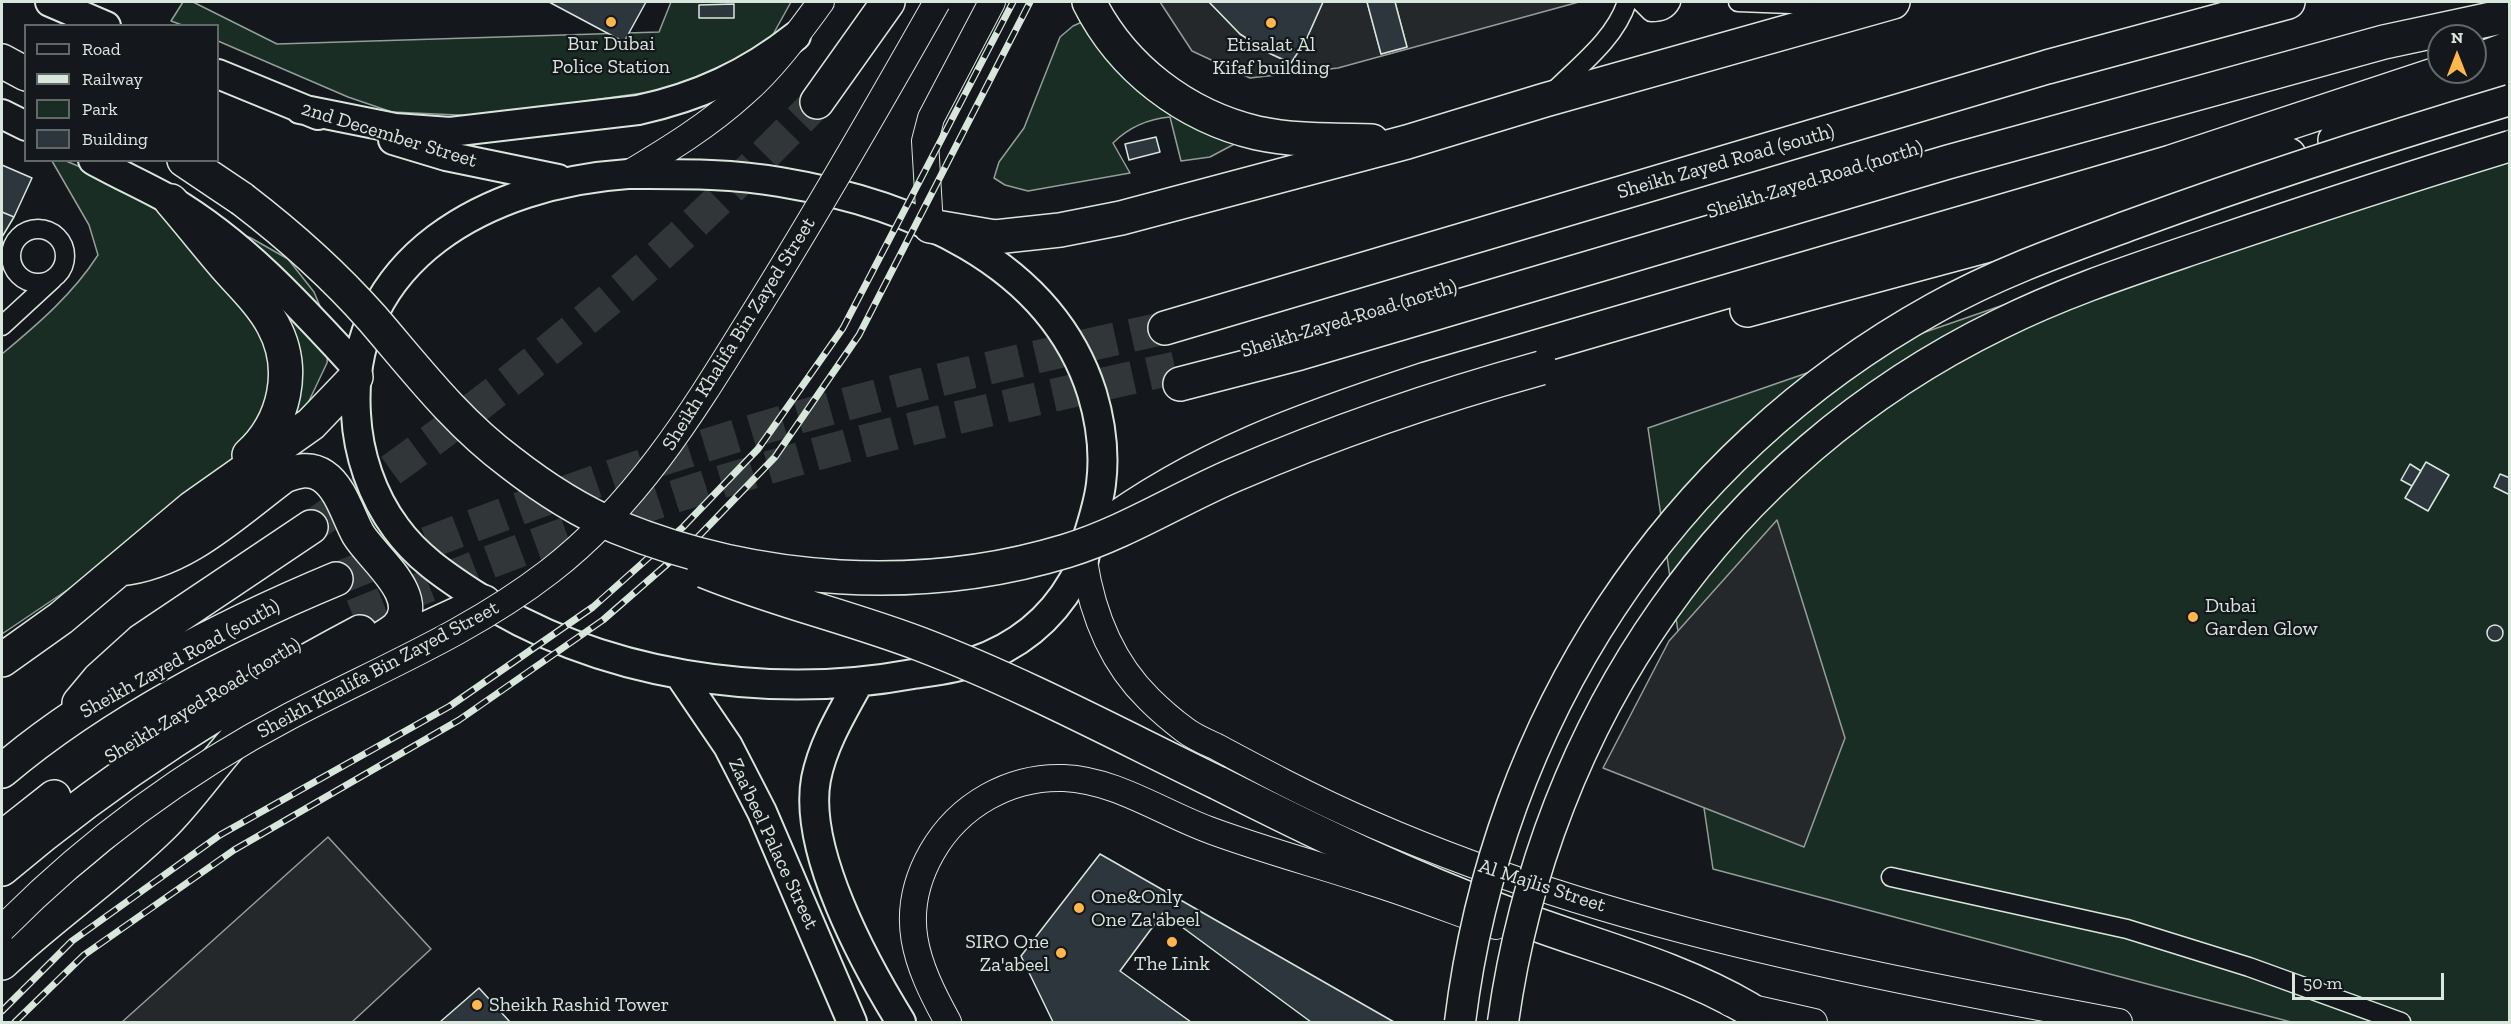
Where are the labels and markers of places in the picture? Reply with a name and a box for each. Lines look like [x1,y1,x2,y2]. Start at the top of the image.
marker: Bur Dubai Police Station [604,15,618,29]
marker: Etisalat Al Kifaf building [1264,16,1278,30]
place label: Bur Dubai Police Station [552,32,670,79]
place label: Etisalat Al Kifaf building [1212,33,1330,80]
place label: Dubai Garden Glow [2205,594,2318,641]
marker: Dubai Garden Glow [2186,610,2200,624]
place label: One&Only One Za'abeel [1091,885,1200,932]
marker: One&Only One Za'abeel [1072,901,1086,915]
place label: SIRO One Za'abeel [965,930,1049,977]
marker: The Link [1165,935,1179,949]
marker: SIRO One Za'abeel [1054,946,1068,960]
place label: The Link [1134,952,1210,976]
place label: Sheikh Rashid Tower [489,993,669,1017]
marker: Sheikh Rashid Tower [470,998,484,1012]

